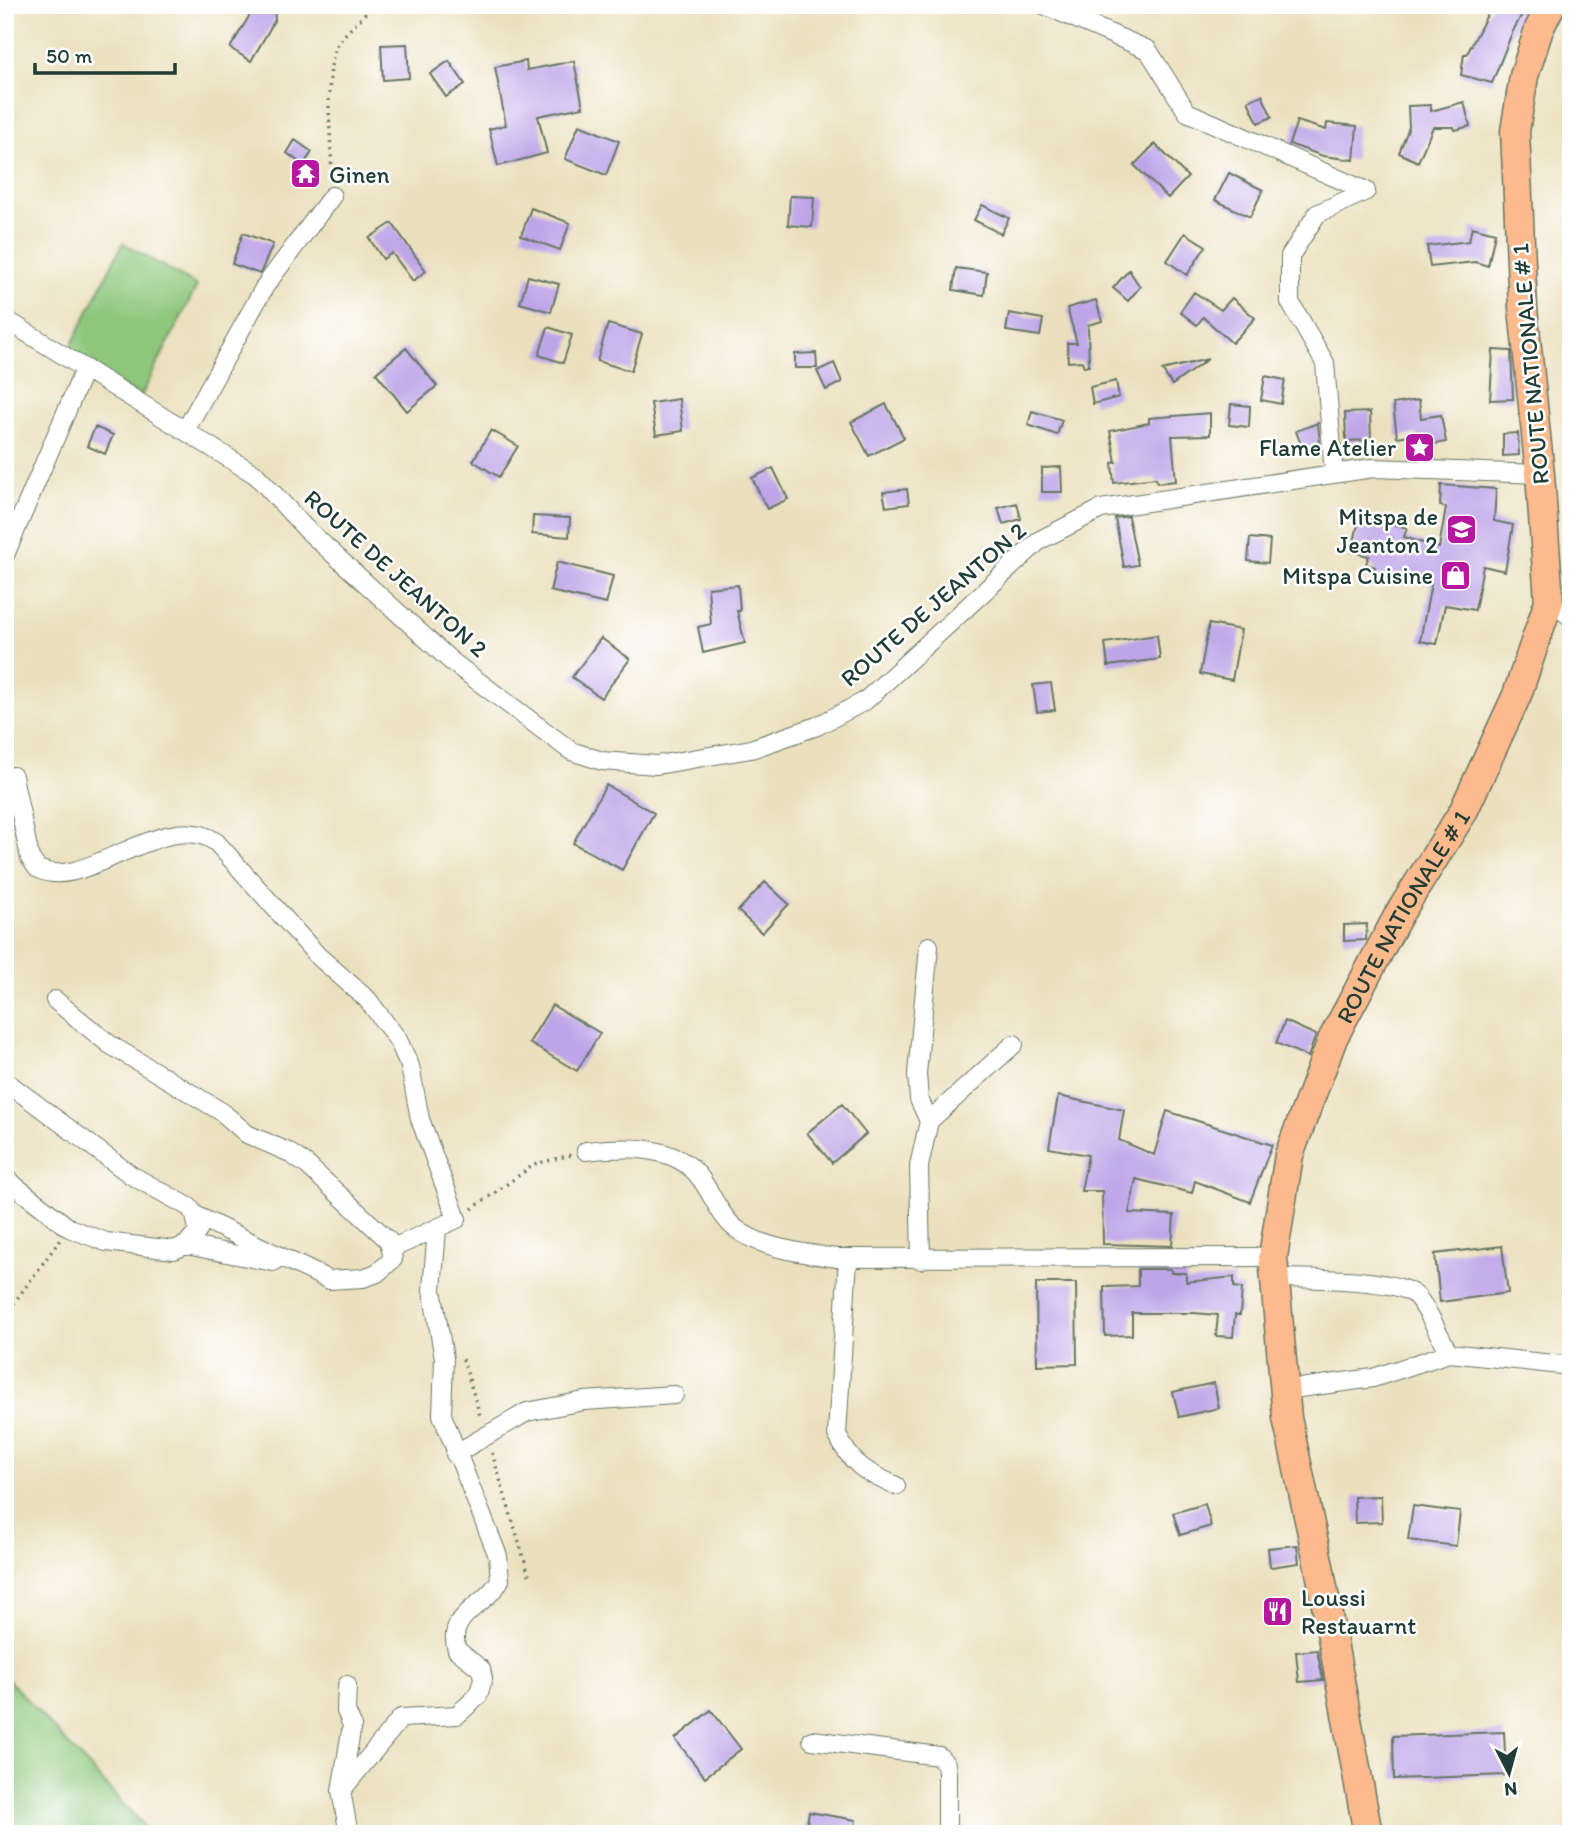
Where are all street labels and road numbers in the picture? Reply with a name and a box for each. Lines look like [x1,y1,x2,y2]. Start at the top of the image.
street label: ROUTE NATIONALE # 1 [1505,242,1555,486]
street label: ROUTE DE JEANTON 2 [298,483,494,663]
street label: ROUTE DE JEANTON 2 [834,515,1032,692]
street label: ROUTE NATIONALE # 1 [1329,804,1475,1028]

